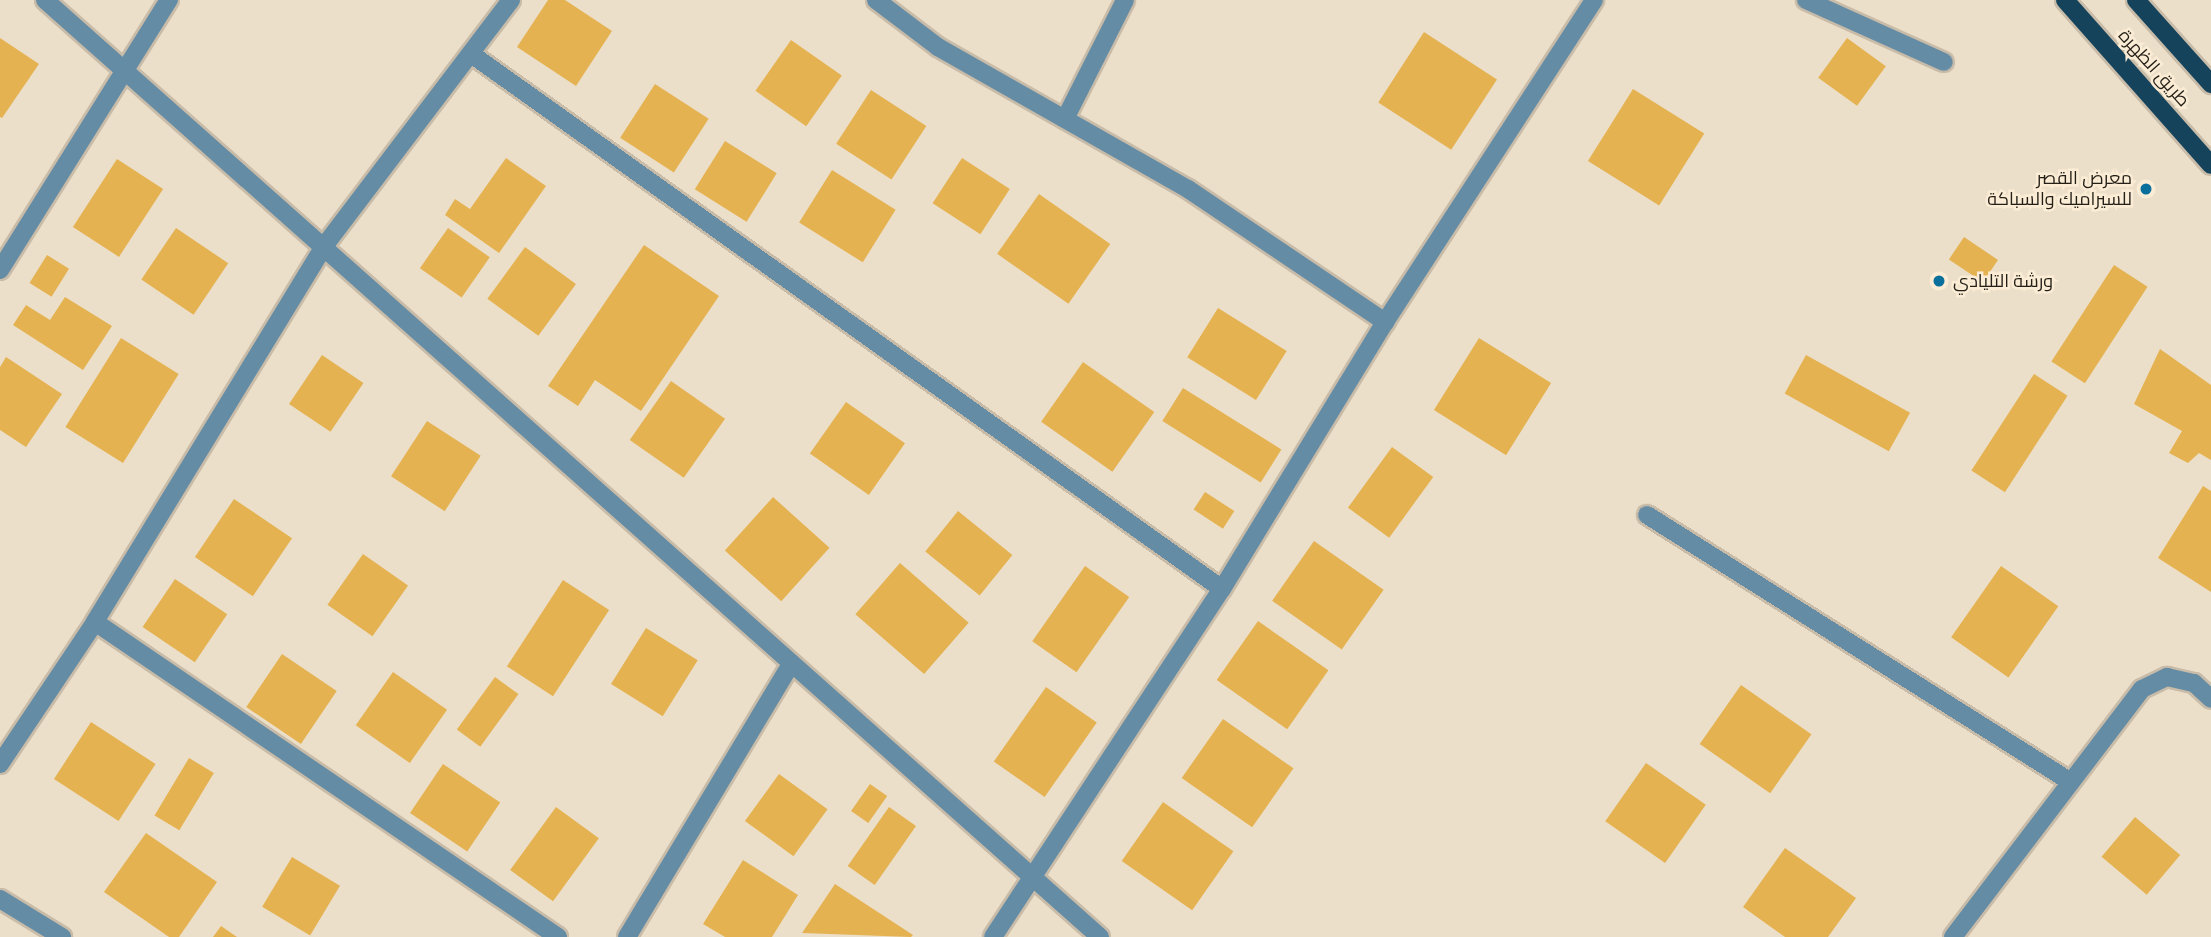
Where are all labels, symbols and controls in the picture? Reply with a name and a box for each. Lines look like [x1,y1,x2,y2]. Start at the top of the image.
street label: طريق الظهرة [2114,25,2194,111]
place label: معرض القصر للسيراميك والسباكة [1987,168,2132,210]
marker: معرض القصر للسيراميك والسباكة [2138,181,2154,197]
place label: ورشة التليادي [1953,270,2053,292]
marker: ورشة التليادي [1931,273,1947,289]

